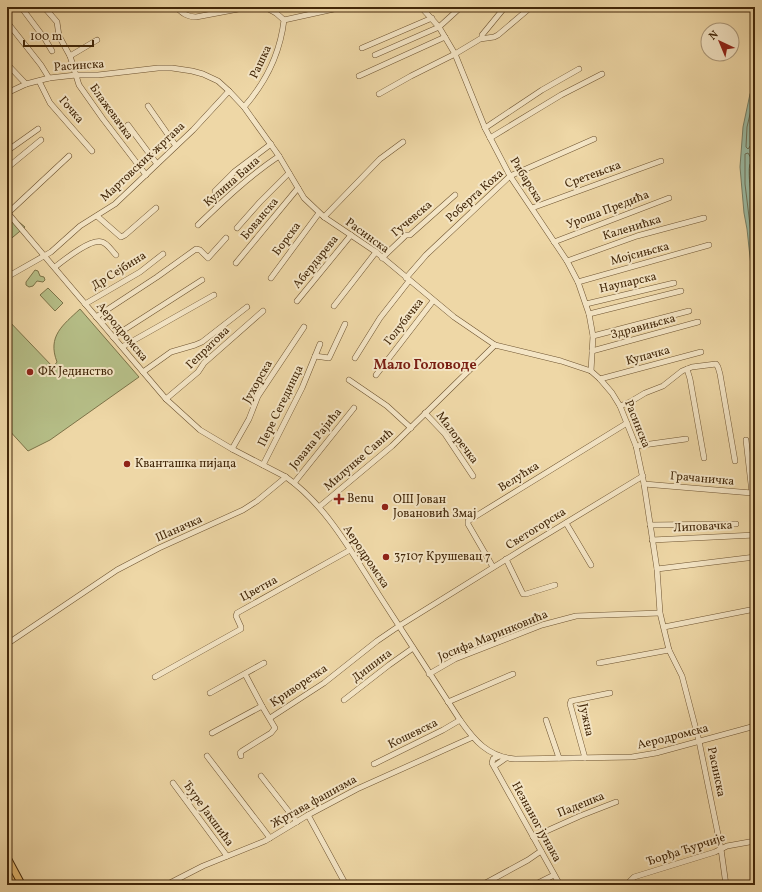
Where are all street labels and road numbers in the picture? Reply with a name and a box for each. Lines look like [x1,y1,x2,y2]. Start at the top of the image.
street label: Рашка [246,43,276,81]
street label: Расинска [53,56,105,76]
street label: Блажевачка [85,81,137,143]
street label: Гочка [55,93,87,127]
street label: Мартовских жртава [97,119,189,205]
street label: Кулина Бана [200,153,264,211]
street label: Рибарска [506,154,546,206]
street label: Сретењска [563,157,623,193]
street label: Роберта Коха [443,166,507,226]
street label: Уроша Предића [564,187,652,233]
street label: Бованска [238,194,282,244]
street label: Гучевска [388,197,436,241]
street label: Каленићка [601,212,663,244]
street label: Расинска [342,215,392,257]
street label: Борска [269,219,305,259]
street label: Абердарева [290,232,342,292]
street label: Мојсињска [609,238,671,270]
street label: Др Сејбина [89,248,149,294]
street label: Наупарска [598,269,658,297]
street label: Голубачка [380,295,428,349]
street label: Аеродромска [92,299,152,365]
street label: Здравињска [609,311,677,343]
street label: Гепратова [183,323,233,373]
street label: Купачка [624,342,672,370]
street label: Јухорска [239,357,277,407]
street label: Пере Сегединца [254,363,308,449]
street label: Расинска [620,398,654,451]
street label: Јована Рајића [286,405,346,473]
street label: Малоречка [432,409,482,467]
street label: Милунке Савић [321,425,397,495]
street label: Велућка [495,458,543,496]
street label: Грачаничка [669,468,735,490]
street label: Светогорска [503,504,569,554]
street label: Шаначка [153,512,205,546]
street label: Липовачка [673,517,733,537]
street label: Аеродромска [339,522,393,592]
street label: Цветна [237,572,281,606]
street label: Јосифа Маринковића [436,607,550,665]
street label: Дишина [349,646,395,686]
street label: Криворечка [267,661,331,711]
street label: Јужна [575,702,597,738]
street label: Кошевска [385,715,441,753]
street label: Аеродромска [636,720,710,754]
street label: Расинска [703,746,729,798]
street label: Жртава фашизма [268,772,360,832]
street label: Ђуре Јакшића [179,778,237,850]
street label: Незнаног јунака [507,779,565,865]
street label: Падешка [555,788,607,822]
street label: Ђорђа Ћурчије [644,830,728,870]

